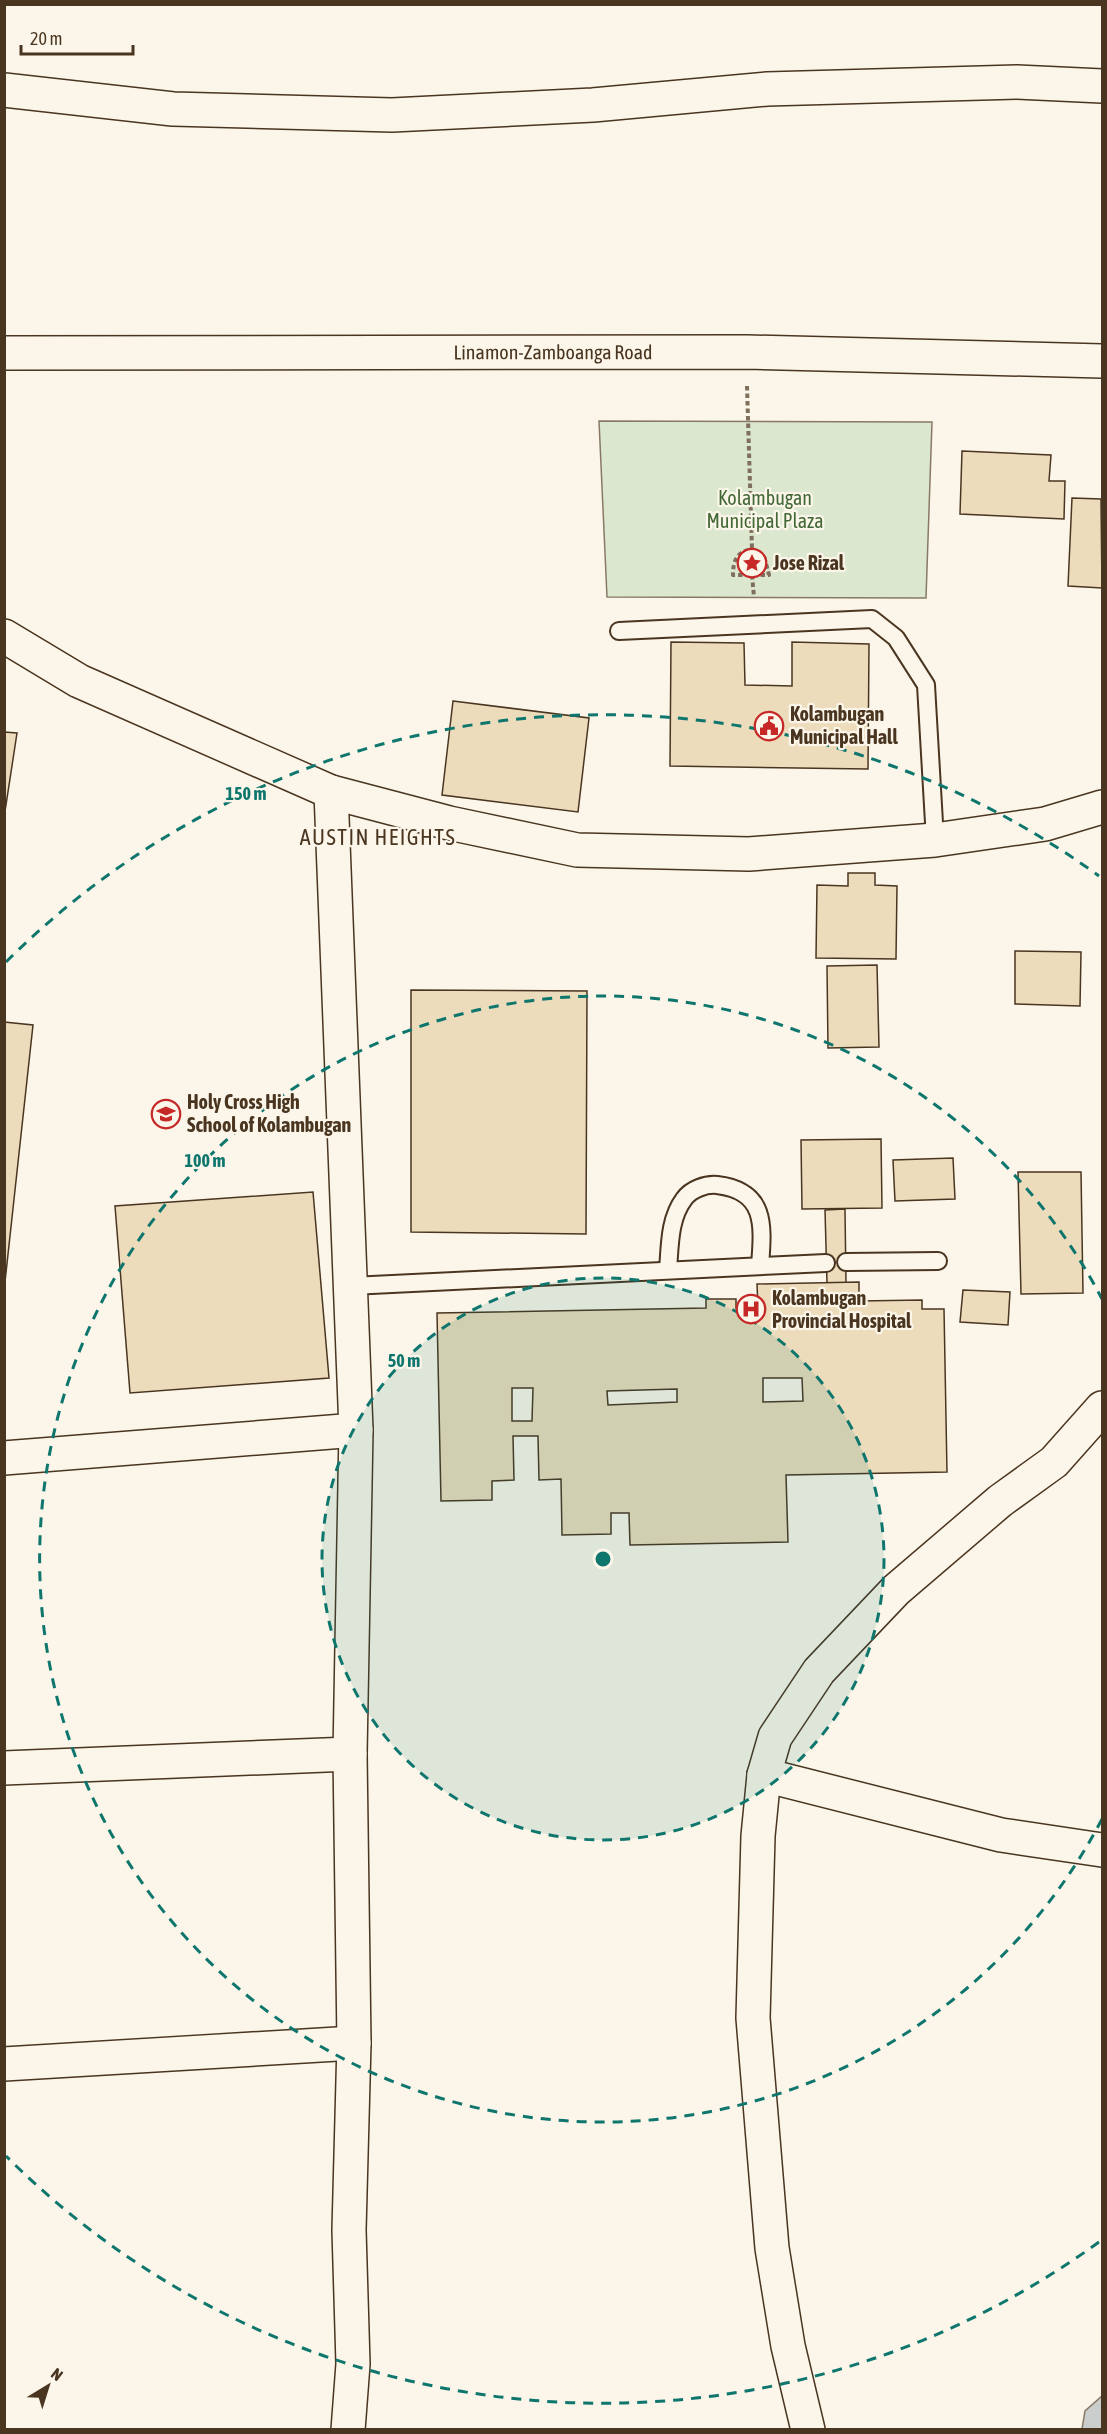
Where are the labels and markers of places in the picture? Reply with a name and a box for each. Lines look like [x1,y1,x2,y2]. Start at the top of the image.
place icon: Jose Rizal [736,547,768,579]
place label: Jose Rizal [772,551,845,574]
place label: Kolambugan Municipal Hall [790,702,898,748]
public building icon: Kolambugan Municipal Hall [753,710,785,742]
place label: Holy Cross High School of Kolambugan [187,1090,351,1136]
school or university icon: Holy Cross High School of Kolambugan [150,1098,182,1130]
place label: Kolambugan Provincial Hospital [772,1286,912,1332]
hospital icon: Kolambugan Provincial Hospital [735,1293,767,1325]
centre of rings [593,1549,613,1569]

